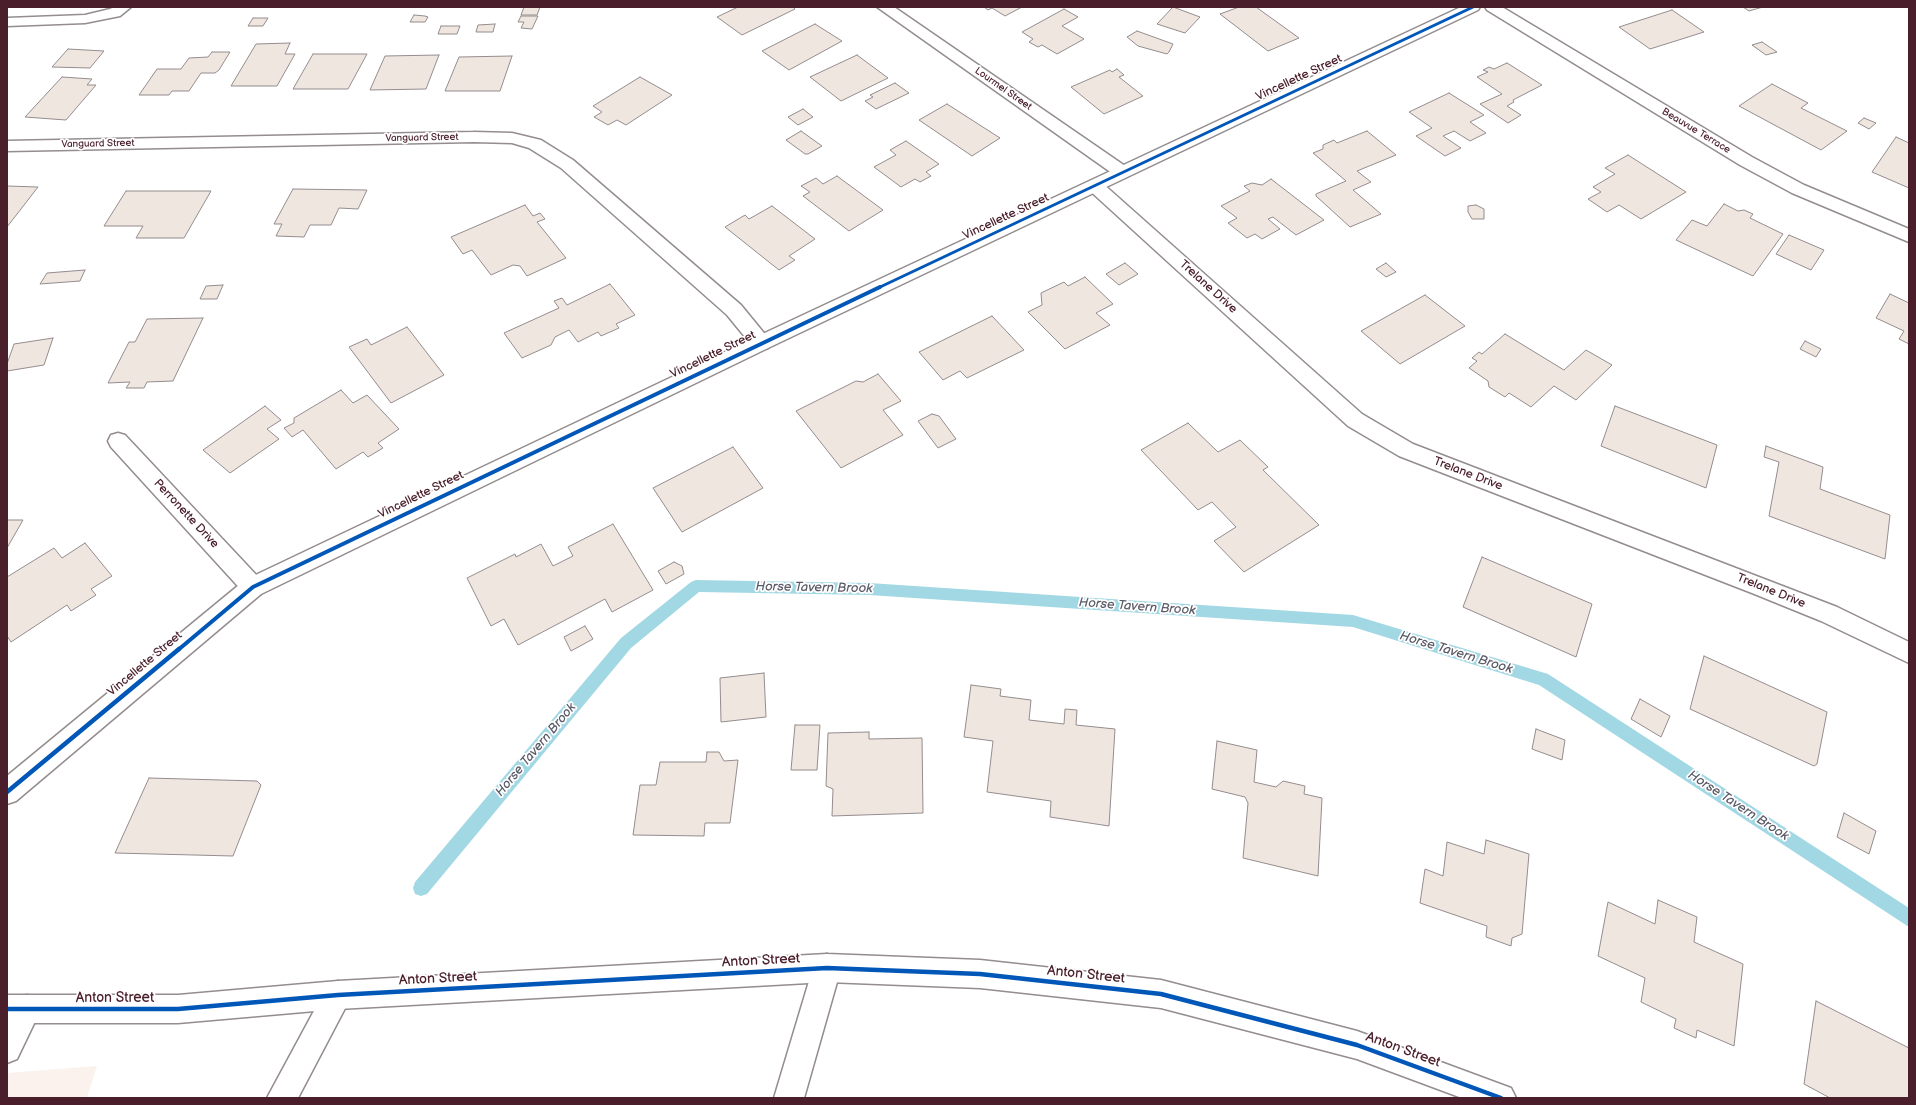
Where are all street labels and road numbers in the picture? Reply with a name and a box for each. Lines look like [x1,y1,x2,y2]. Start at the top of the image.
street label: Vincellette Street [1254,52,1344,104]
street label: Lourmel Street [972,65,1034,113]
street label: Beauvue Terrace [1660,106,1732,156]
street label: Vanguard Street [385,131,459,145]
street label: Vanguard Street [61,137,135,151]
street label: Vincellette Street [961,191,1051,243]
street label: Trelane Drive [1176,257,1240,317]
street label: Vincellette Street [668,328,758,382]
street label: Trelane Drive [1432,454,1504,494]
street label: Vincellette Street [376,468,466,522]
street label: Perronette Drive [150,477,222,551]
street label: Trelane Drive [1735,571,1807,611]
street label: Vincellette Street [105,629,185,699]
street label: Anton Street [721,951,801,971]
street label: Anton Street [1046,963,1126,987]
street label: Anton Street [398,969,478,989]
street label: Anton Street [76,990,154,1006]
street label: Anton Street [1363,1029,1443,1071]

